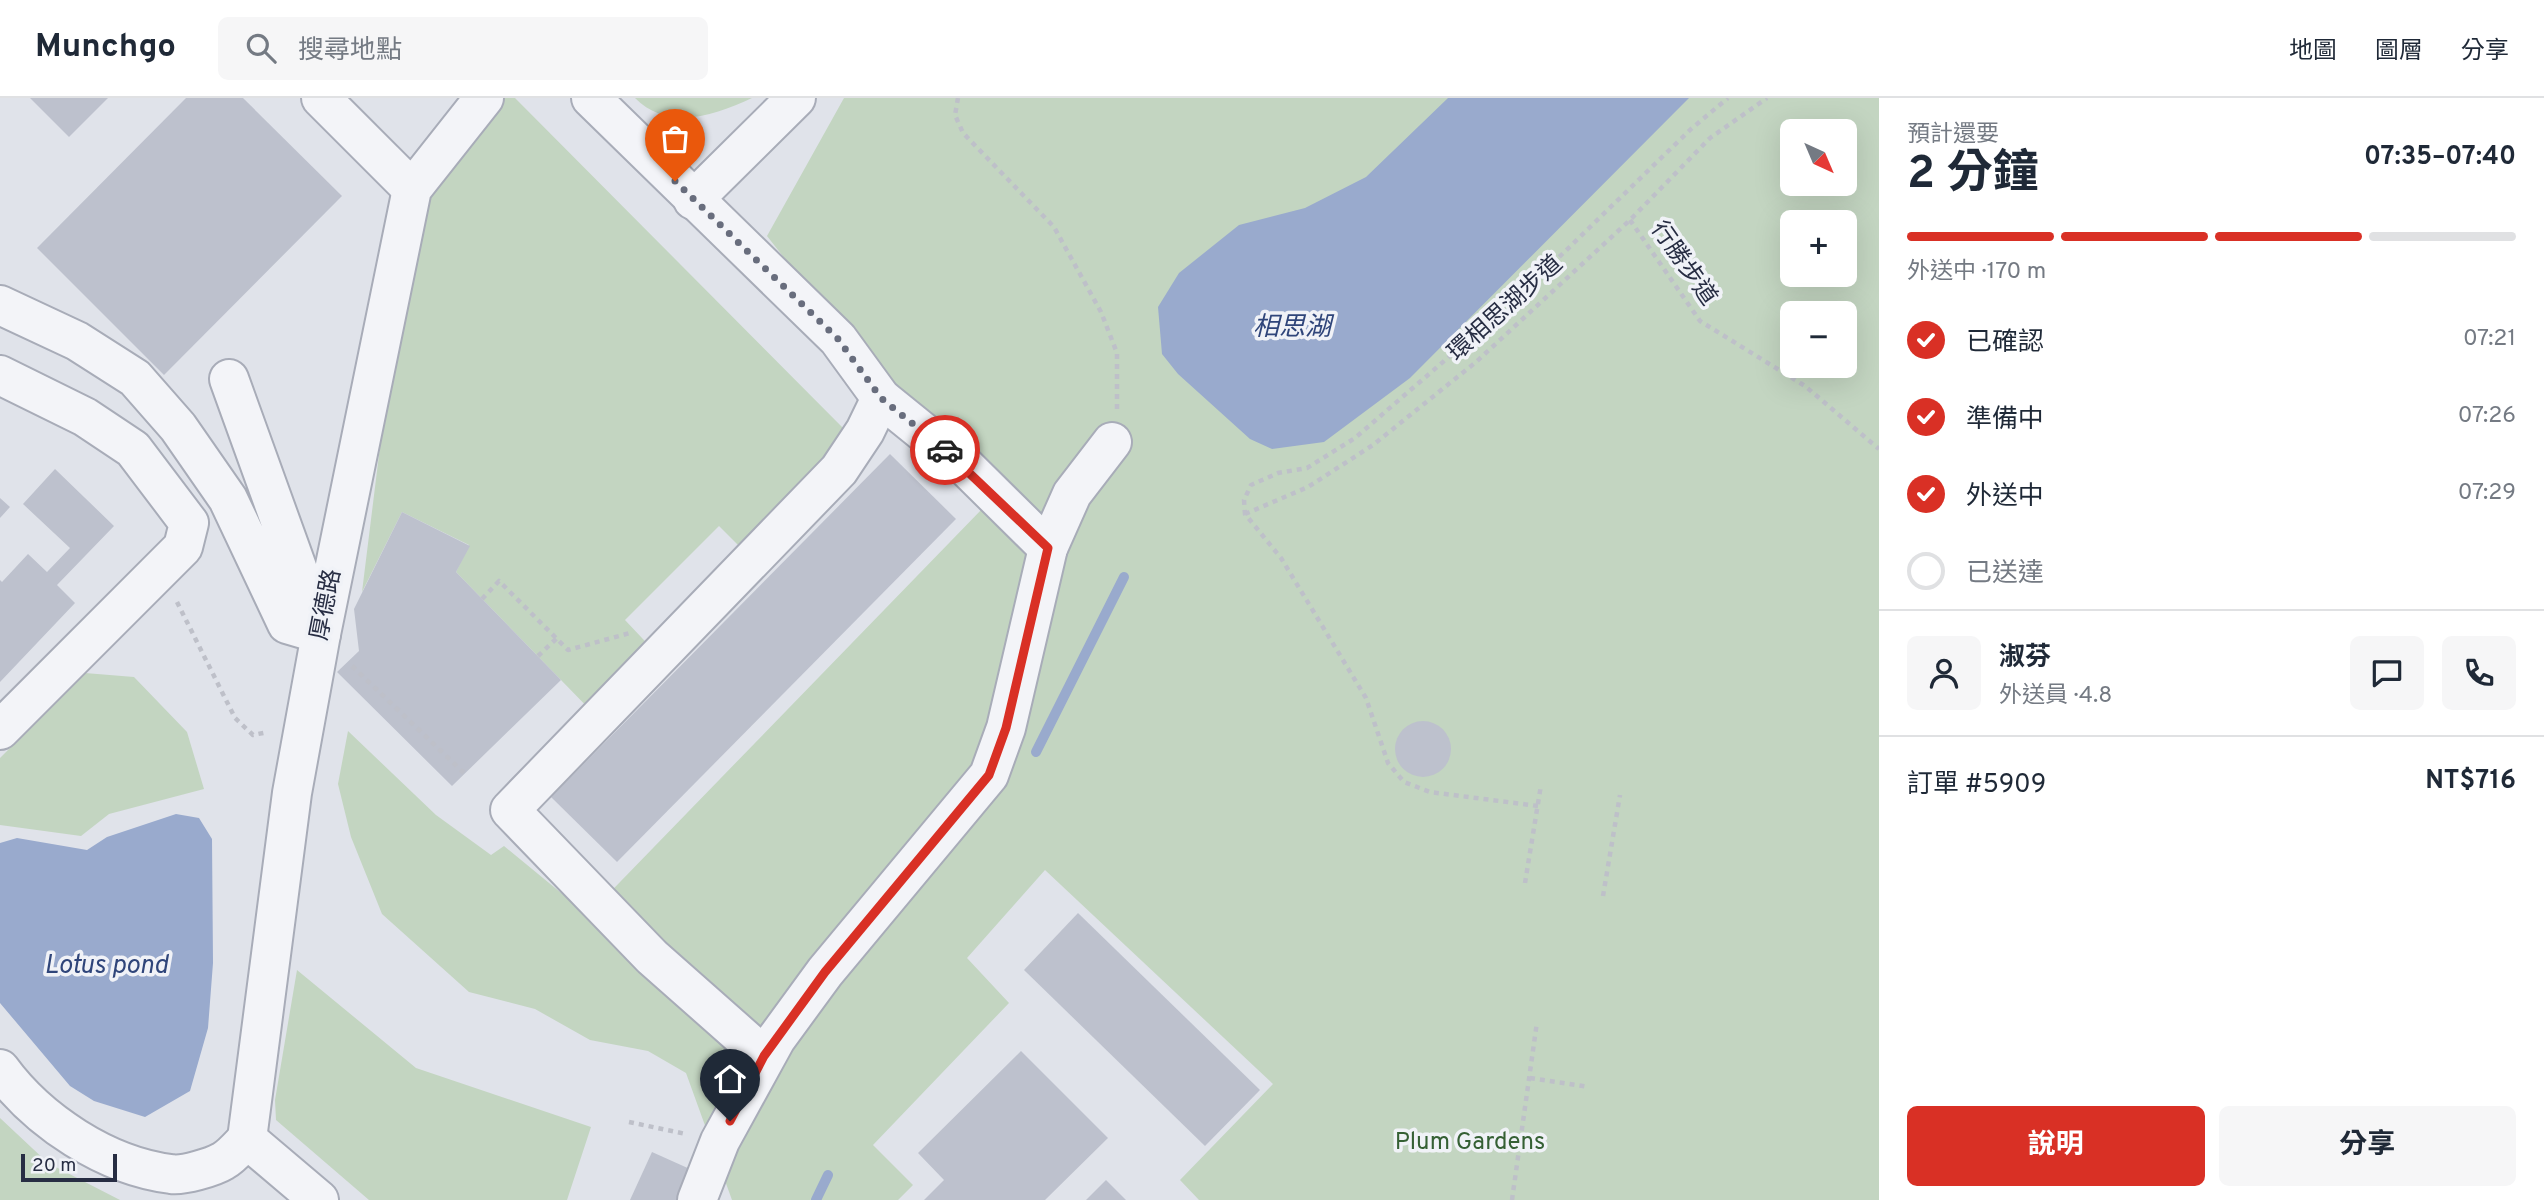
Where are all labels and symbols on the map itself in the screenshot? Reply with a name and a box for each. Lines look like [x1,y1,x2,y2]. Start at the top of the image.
pin [645,109,705,181]
north arrow [1780,119,1857,196]
street label: 行勝步道 [1643,216,1723,312]
street label: 環相思湖步道 [1442,250,1570,368]
water label: 相思湖 [1253,312,1335,345]
courier [910,415,980,485]
street label: 厚德路 [305,567,349,643]
water label: Lotus pond [44,950,170,983]
pin [700,1049,760,1121]
park label: Plum Gardens [1395,1128,1545,1158]
scale bar [21,1151,117,1183]

